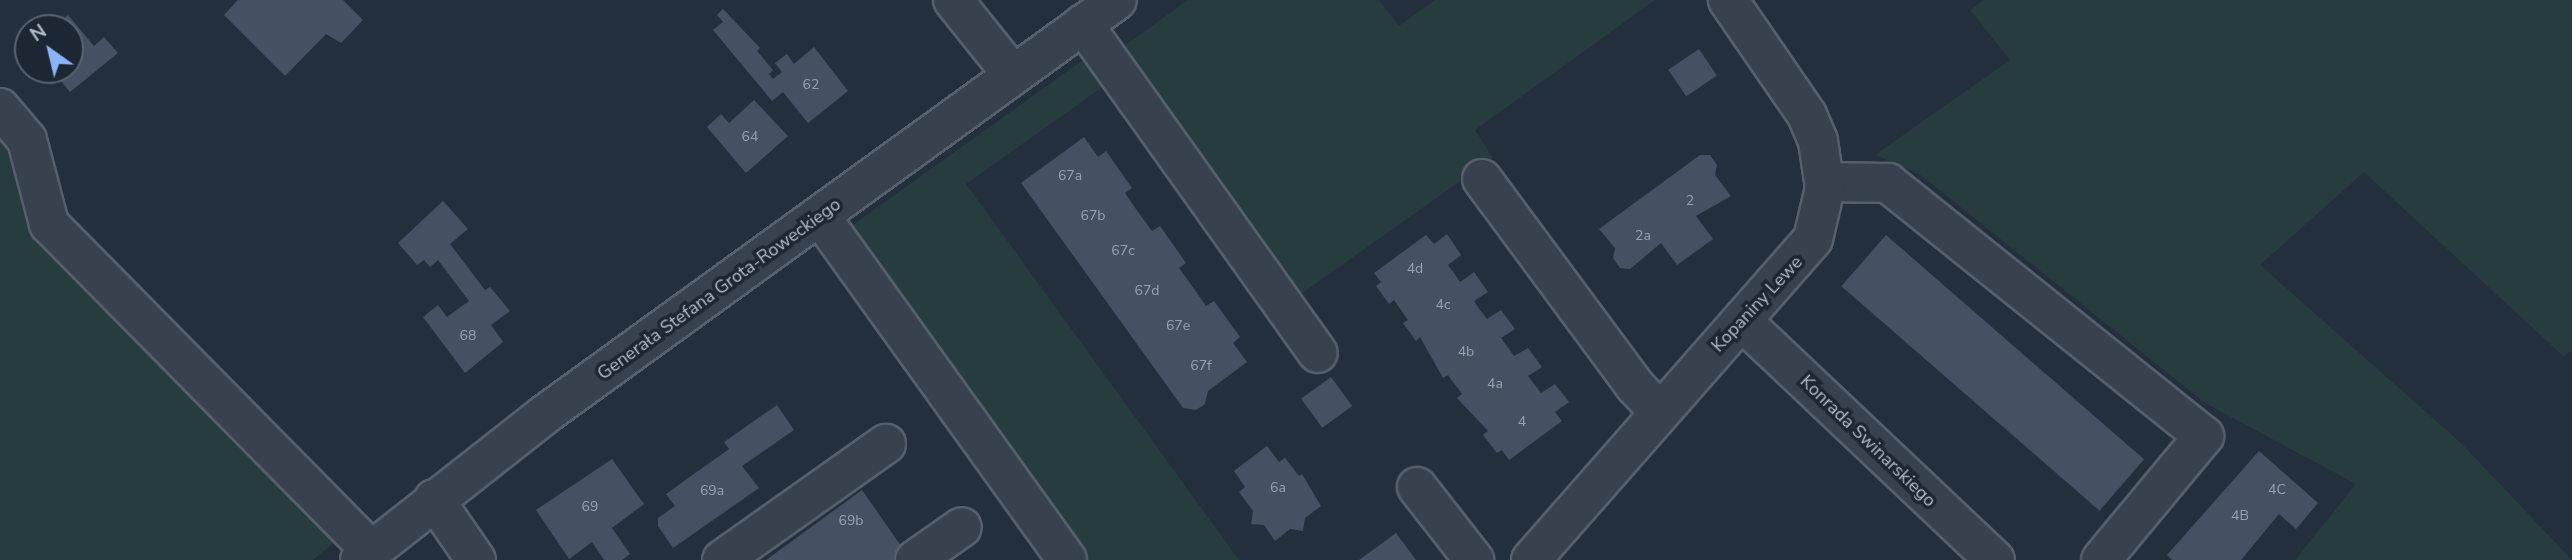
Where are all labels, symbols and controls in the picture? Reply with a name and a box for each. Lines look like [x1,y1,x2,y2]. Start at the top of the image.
north arrow [14,14,84,84]
text: N [25,18,52,48]
house number: 62 [803,77,819,93]
house number: 64 [742,129,758,145]
house number: 67a [1058,168,1082,184]
house number: 2 [1686,193,1694,209]
street label: Generała Stefana Grota-Roweckiego [593,194,845,384]
house number: 67b [1081,208,1105,224]
house number: 2a [1635,228,1651,244]
house number: 67c [1111,243,1135,259]
street label: Kopaniny Lewe [1707,252,1807,356]
house number: 4d [1407,261,1423,277]
house number: 67d [1135,283,1159,299]
house number: 4c [1436,297,1450,313]
house number: 67e [1166,318,1190,334]
house number: 68 [460,328,476,344]
house number: 4b [1458,344,1474,360]
house number: 67f [1190,358,1212,374]
street label: Konrada Swinarskiego [1796,371,1940,511]
house number: 4a [1487,376,1503,392]
house number: 4 [1518,414,1526,430]
house number: 6a [1270,480,1286,496]
house number: 4C [2268,482,2286,498]
house number: 69a [700,483,724,499]
house number: 69 [582,499,598,515]
house number: 4B [2231,508,2249,524]
house number: 69b [839,513,863,529]

